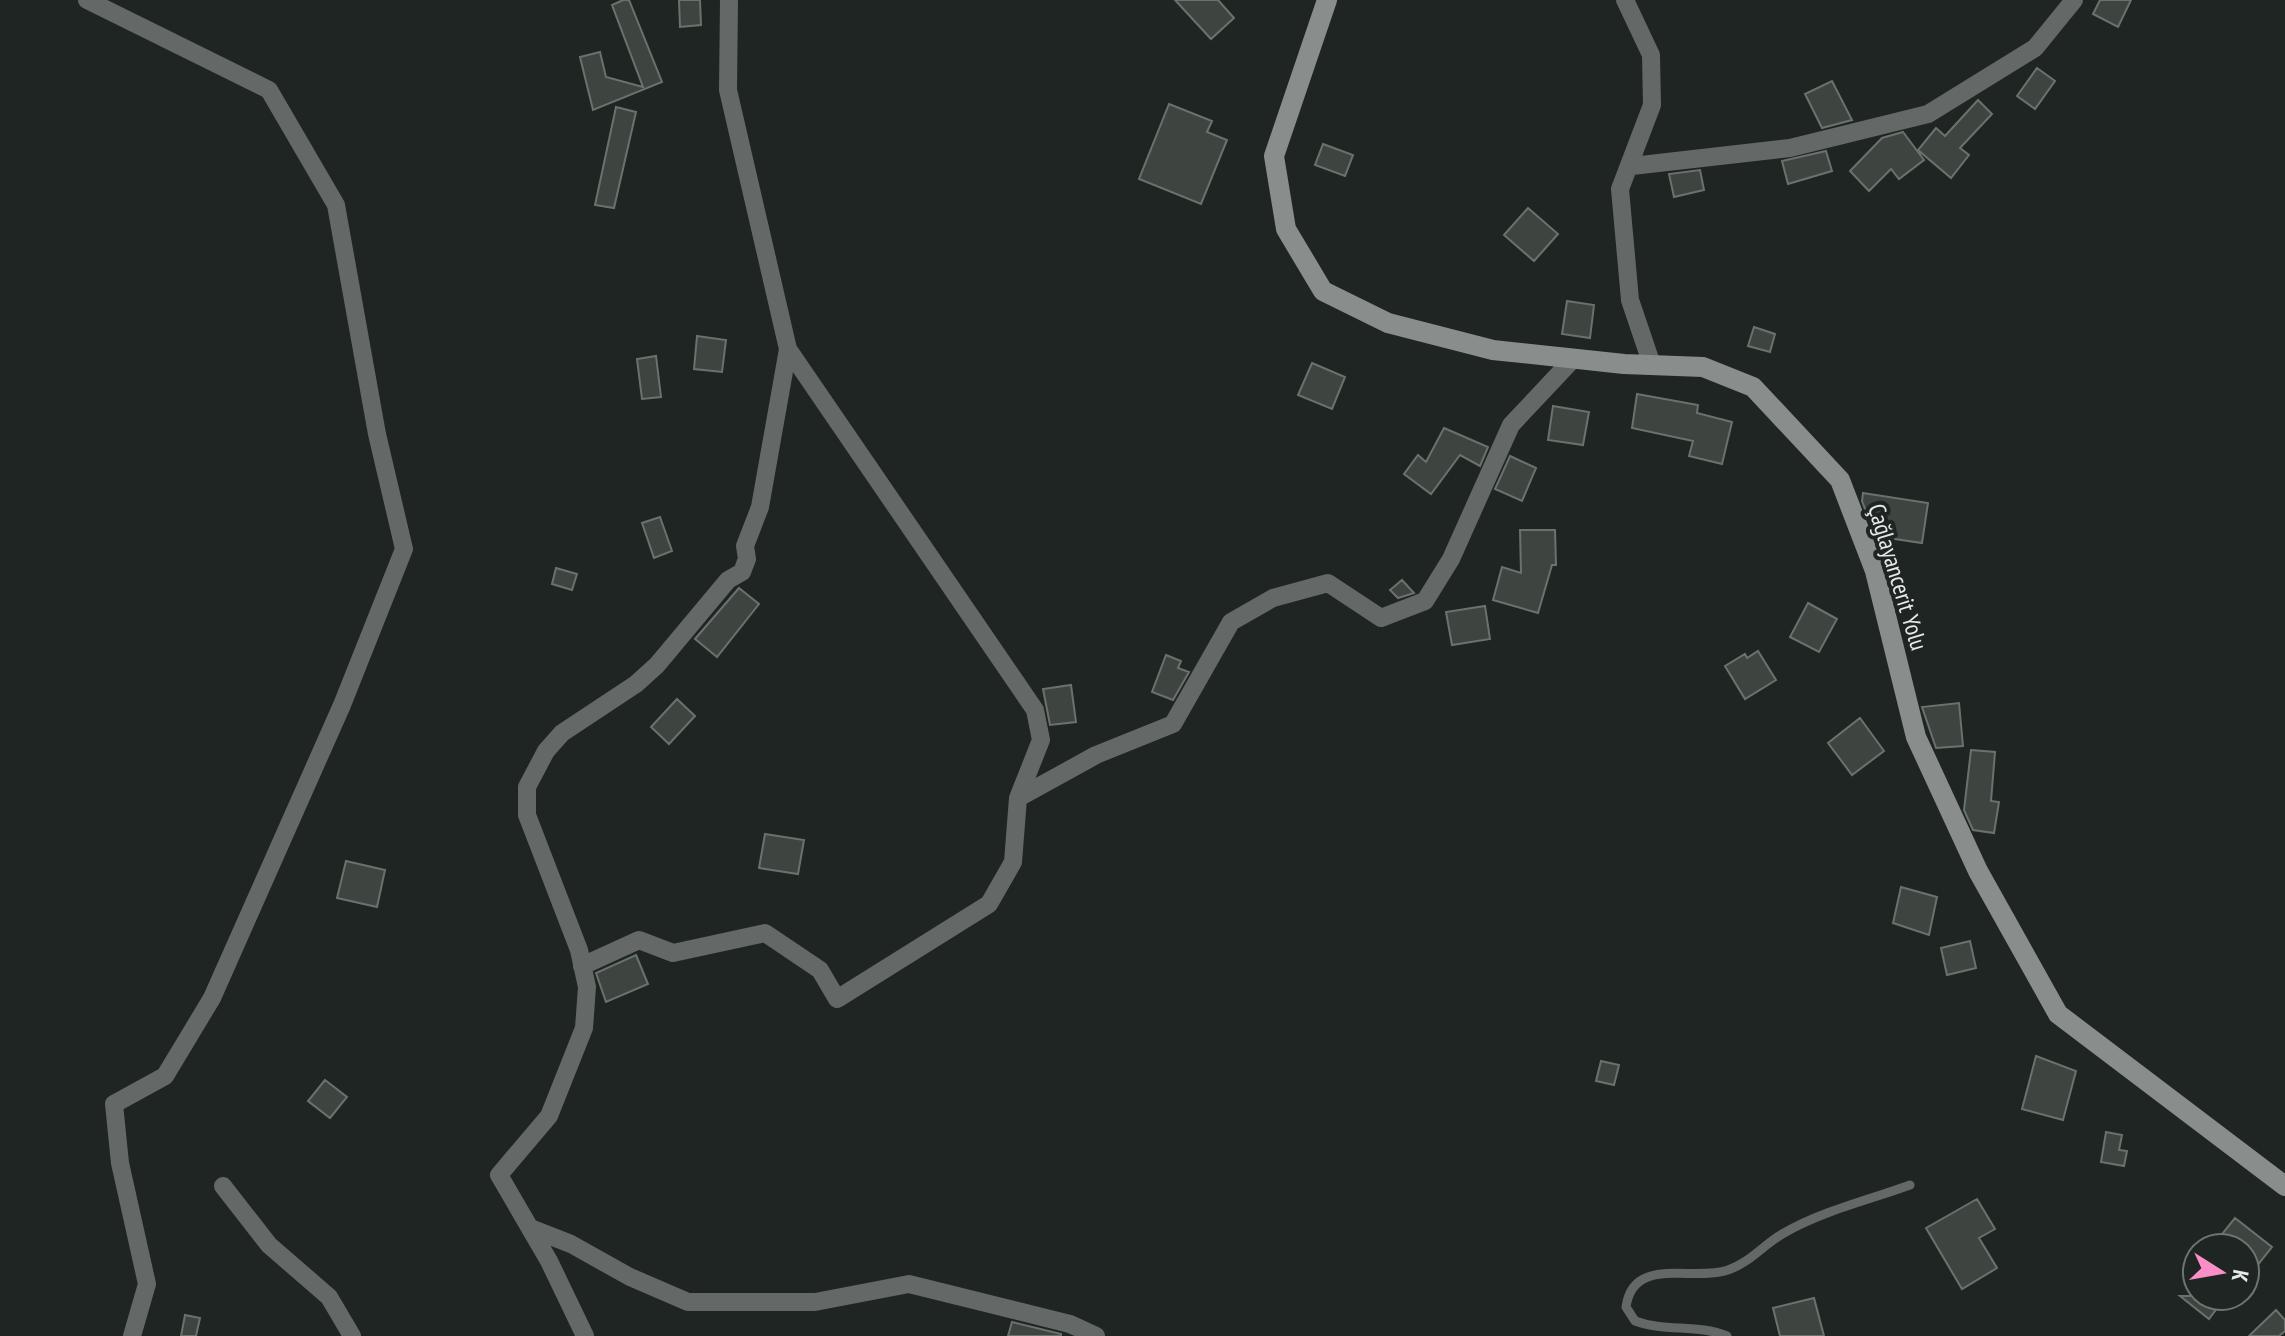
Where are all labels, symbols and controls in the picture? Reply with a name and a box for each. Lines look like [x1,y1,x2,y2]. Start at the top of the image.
street label: Çağlayancerit Yolu [1861,500,1935,654]
north arrow [2181,1232,2261,1312]
text: K [2226,1268,2255,1285]

